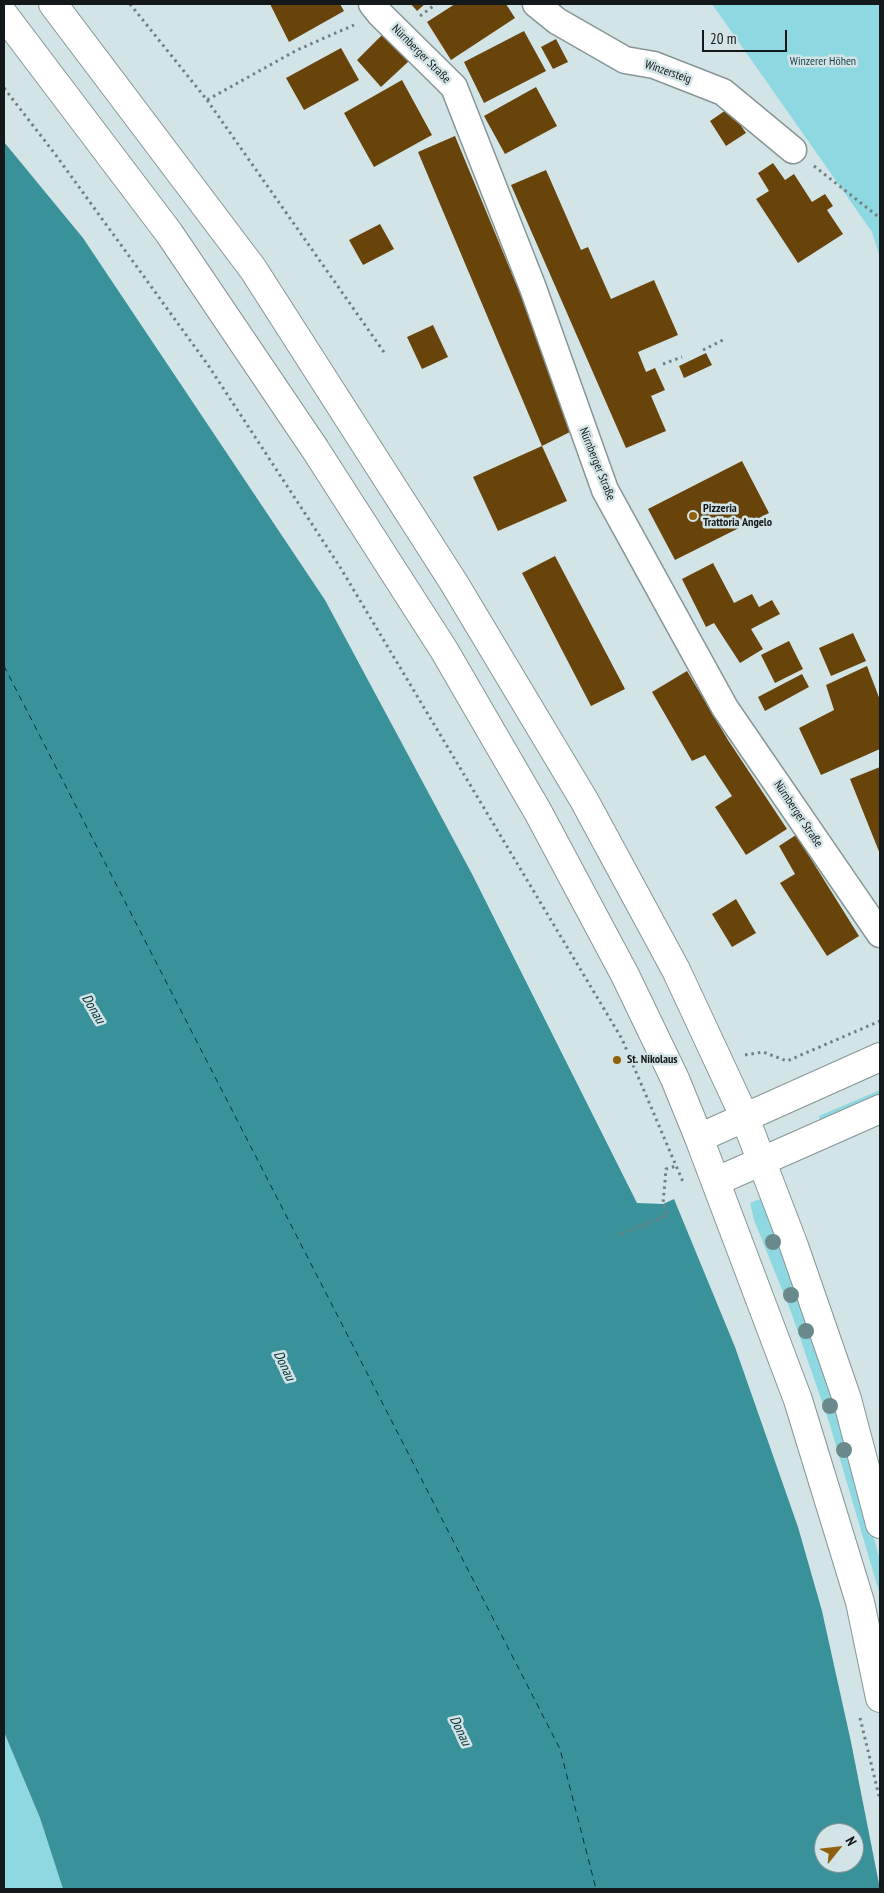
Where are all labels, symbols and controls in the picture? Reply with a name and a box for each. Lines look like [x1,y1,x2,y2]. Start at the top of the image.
scale bar [704,20,789,52]
street label: Nürnberger Straße [389,22,453,86]
text: 20 m [710,29,736,48]
park label: Winzerer Höhen [790,55,856,69]
street label: Winzersteig [643,57,693,87]
street label: Nürnberger Straße [576,426,618,502]
place label: Pizzeria Trattoria Angelo [703,502,772,530]
marker: Pizzeria Trattoria Angelo [687,510,699,522]
street label: Nürnberger Straße [771,778,825,850]
water label: Donau [78,991,108,1027]
place label: St. Nikolaus [627,1053,678,1067]
marker: St. Nikolaus [611,1054,623,1066]
water label: Donau [270,1348,298,1384]
water label: Donau [446,1713,474,1749]
north arrow [814,1823,864,1873]
text: N [842,1834,861,1849]

